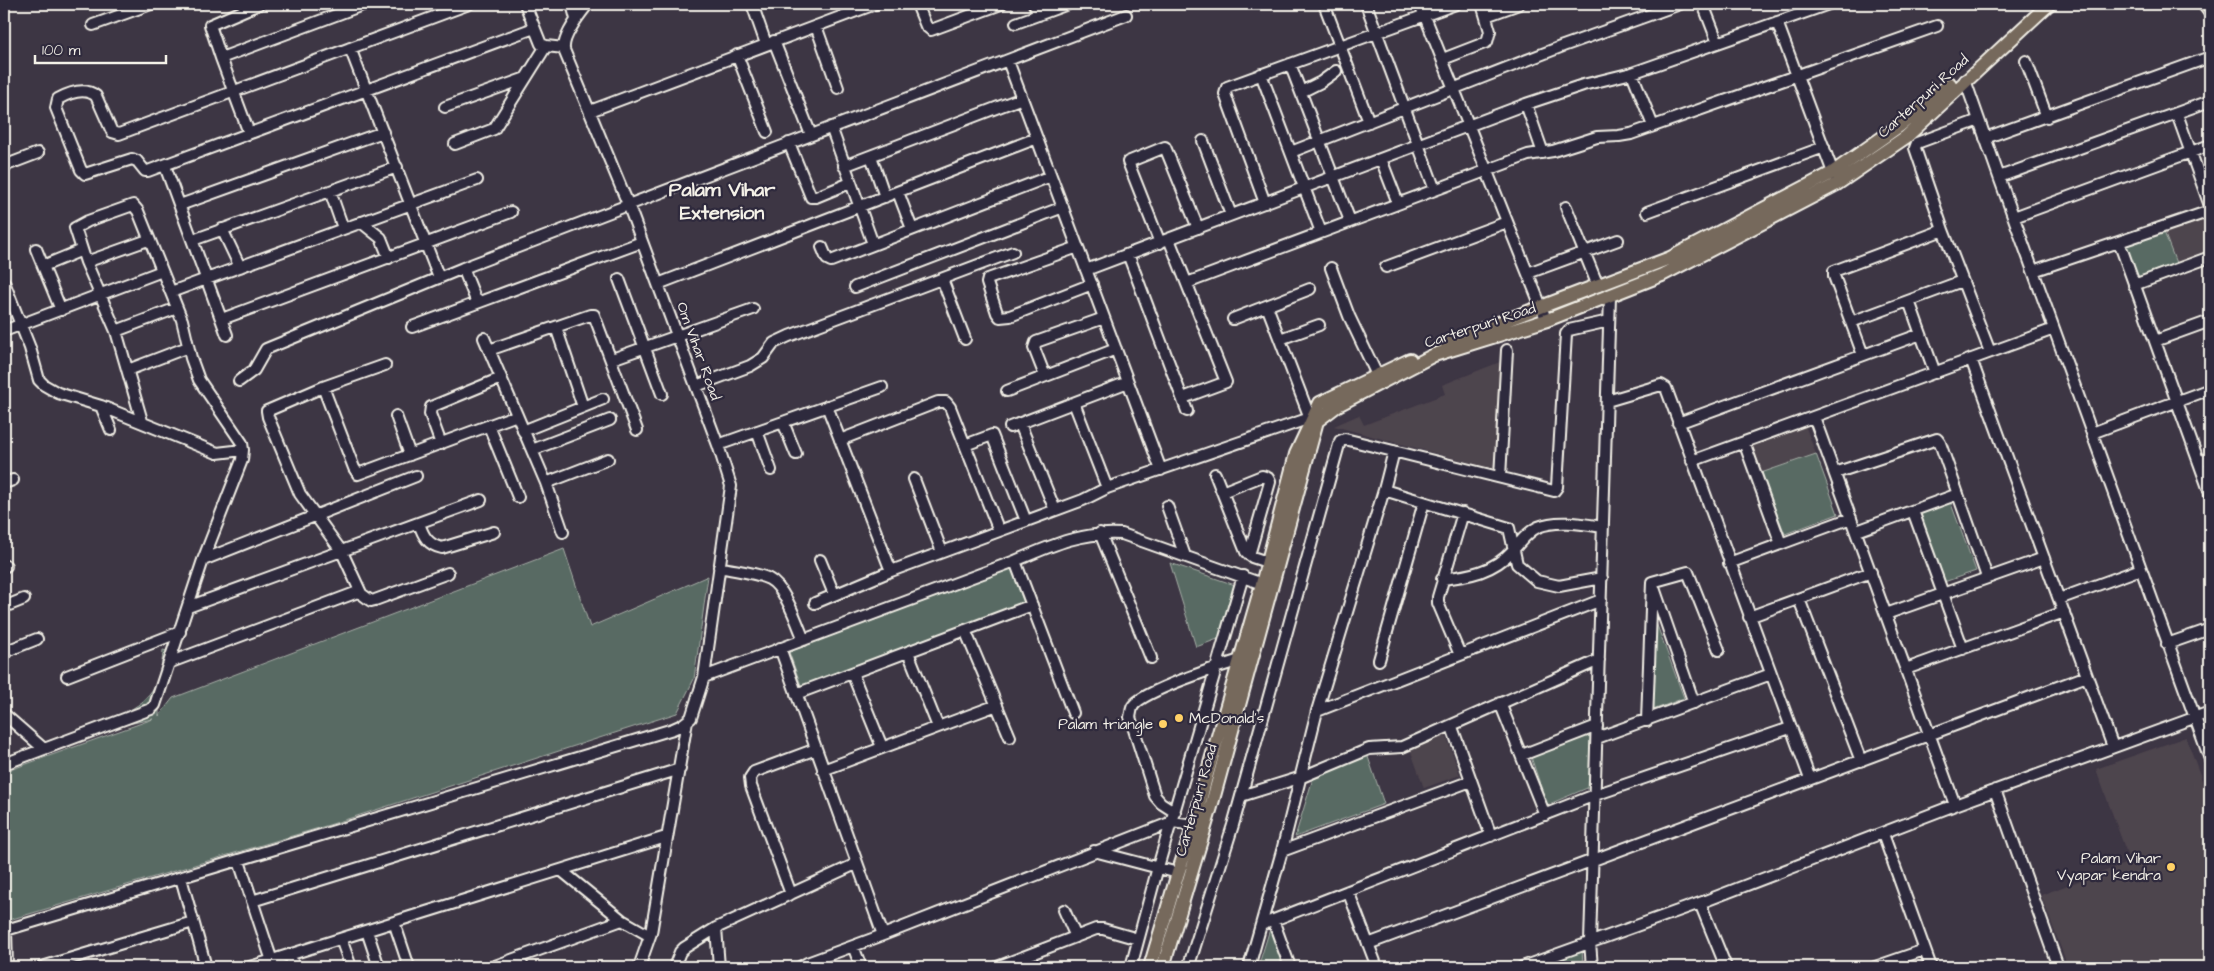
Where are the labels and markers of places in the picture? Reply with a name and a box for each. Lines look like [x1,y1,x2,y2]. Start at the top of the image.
place label: McDonald's [1189,708,1265,729]
marker: McDonald's [1173,712,1185,724]
place label: Palam triangle [1058,714,1153,736]
marker: Palam triangle [1157,718,1169,730]
place label: Palam Vihar Vyapar kendra [2057,848,2161,887]
marker: Palam Vihar Vyapar kendra [2165,861,2177,873]

